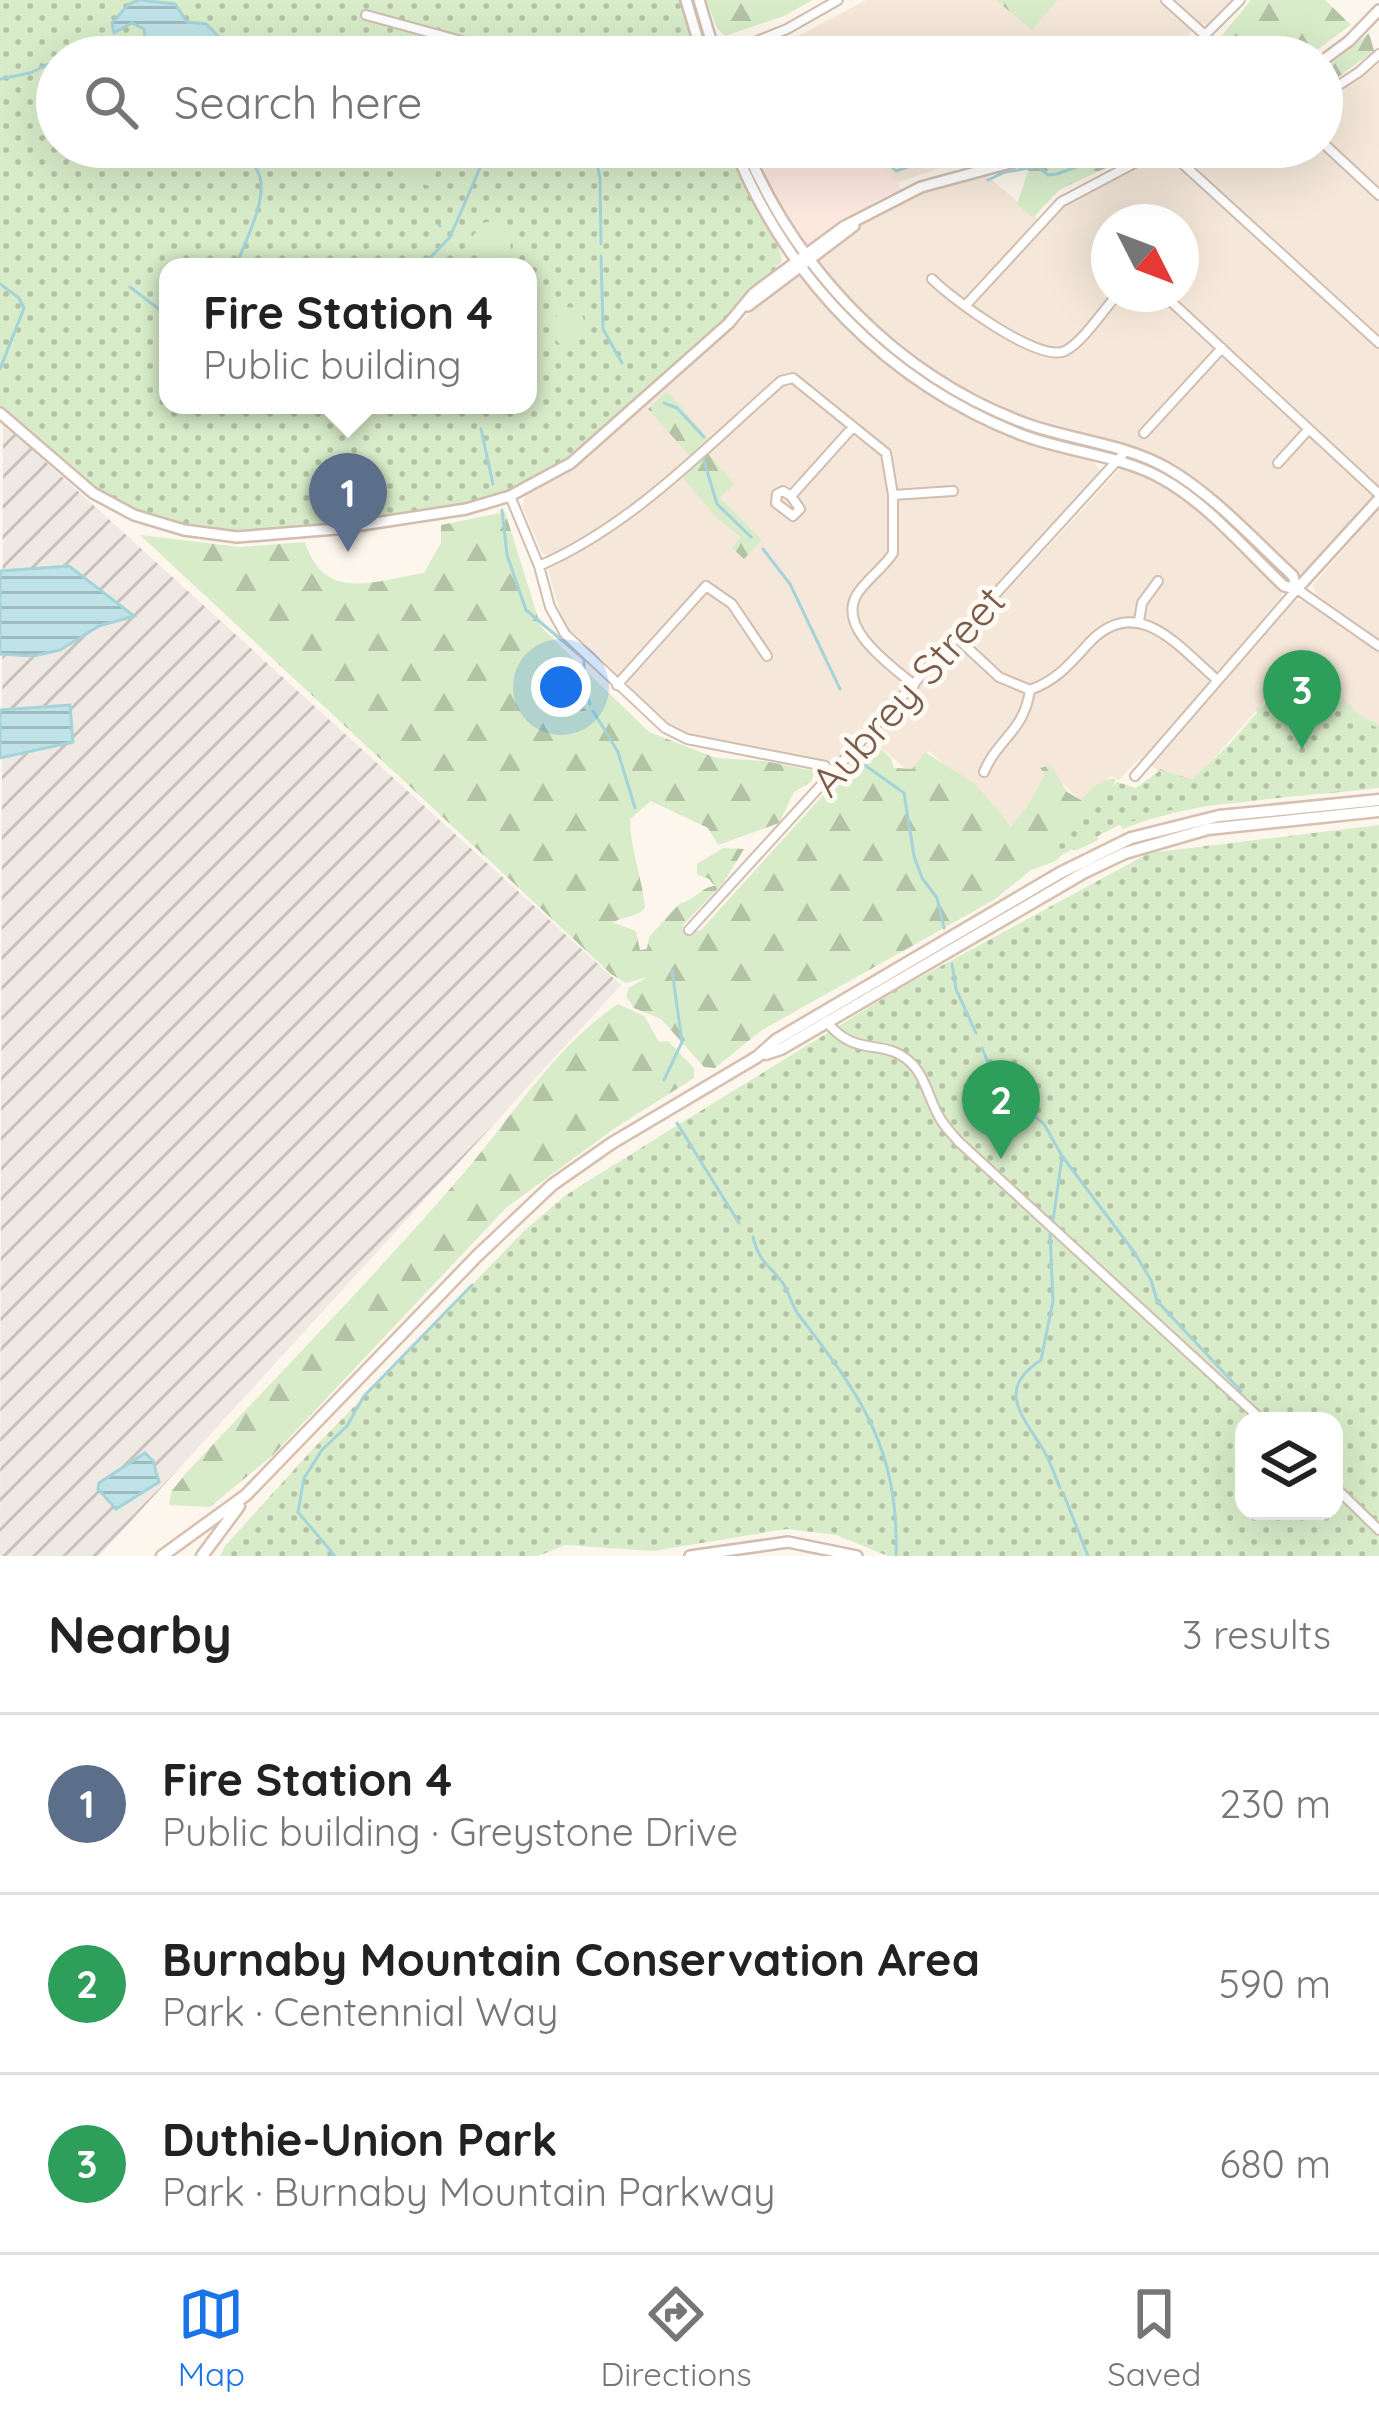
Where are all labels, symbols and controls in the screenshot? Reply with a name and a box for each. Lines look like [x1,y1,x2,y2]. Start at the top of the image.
search box [36,36,1343,168]
icon: search [78,69,144,135]
text: Search here [174,74,422,130]
north arrow [1091,204,1199,312]
popup [159,258,537,414]
text: Fire Station 4 [203,284,493,340]
text: Public building [203,340,462,389]
pin: 1 [309,453,387,552]
street label: Aubrey Street [799,574,1016,807]
pin: 3 [1263,650,1341,749]
your location [531,657,591,717]
pin: 2 [962,1060,1040,1159]
map controls [1235,1412,1343,1520]
button: layers [1235,1412,1343,1520]
text: Nearby [48,1602,232,1666]
text: 3 results [1182,1610,1331,1659]
text: Fire Station 4 [162,1751,452,1807]
text: 1 [79,1779,95,1828]
text: 230 m [1220,1779,1331,1828]
text: Public building · Greystone Drive [162,1807,738,1856]
text: Burnaby Mountain Conservation Area [162,1931,980,1987]
text: 2 [76,1959,98,2008]
text: 590 m [1219,1959,1331,2008]
text: Park · Centennial Way [162,1987,558,2036]
text: Duthie-Union Park [162,2111,557,2167]
text: 3 [77,2139,97,2188]
text: 680 m [1220,2139,1331,2188]
text: Park · Burnaby Mountain Parkway [162,2167,775,2216]
tab: Map [178,2281,245,2394]
tab: Directions [600,2281,752,2394]
tab: Saved [1107,2281,1201,2394]

